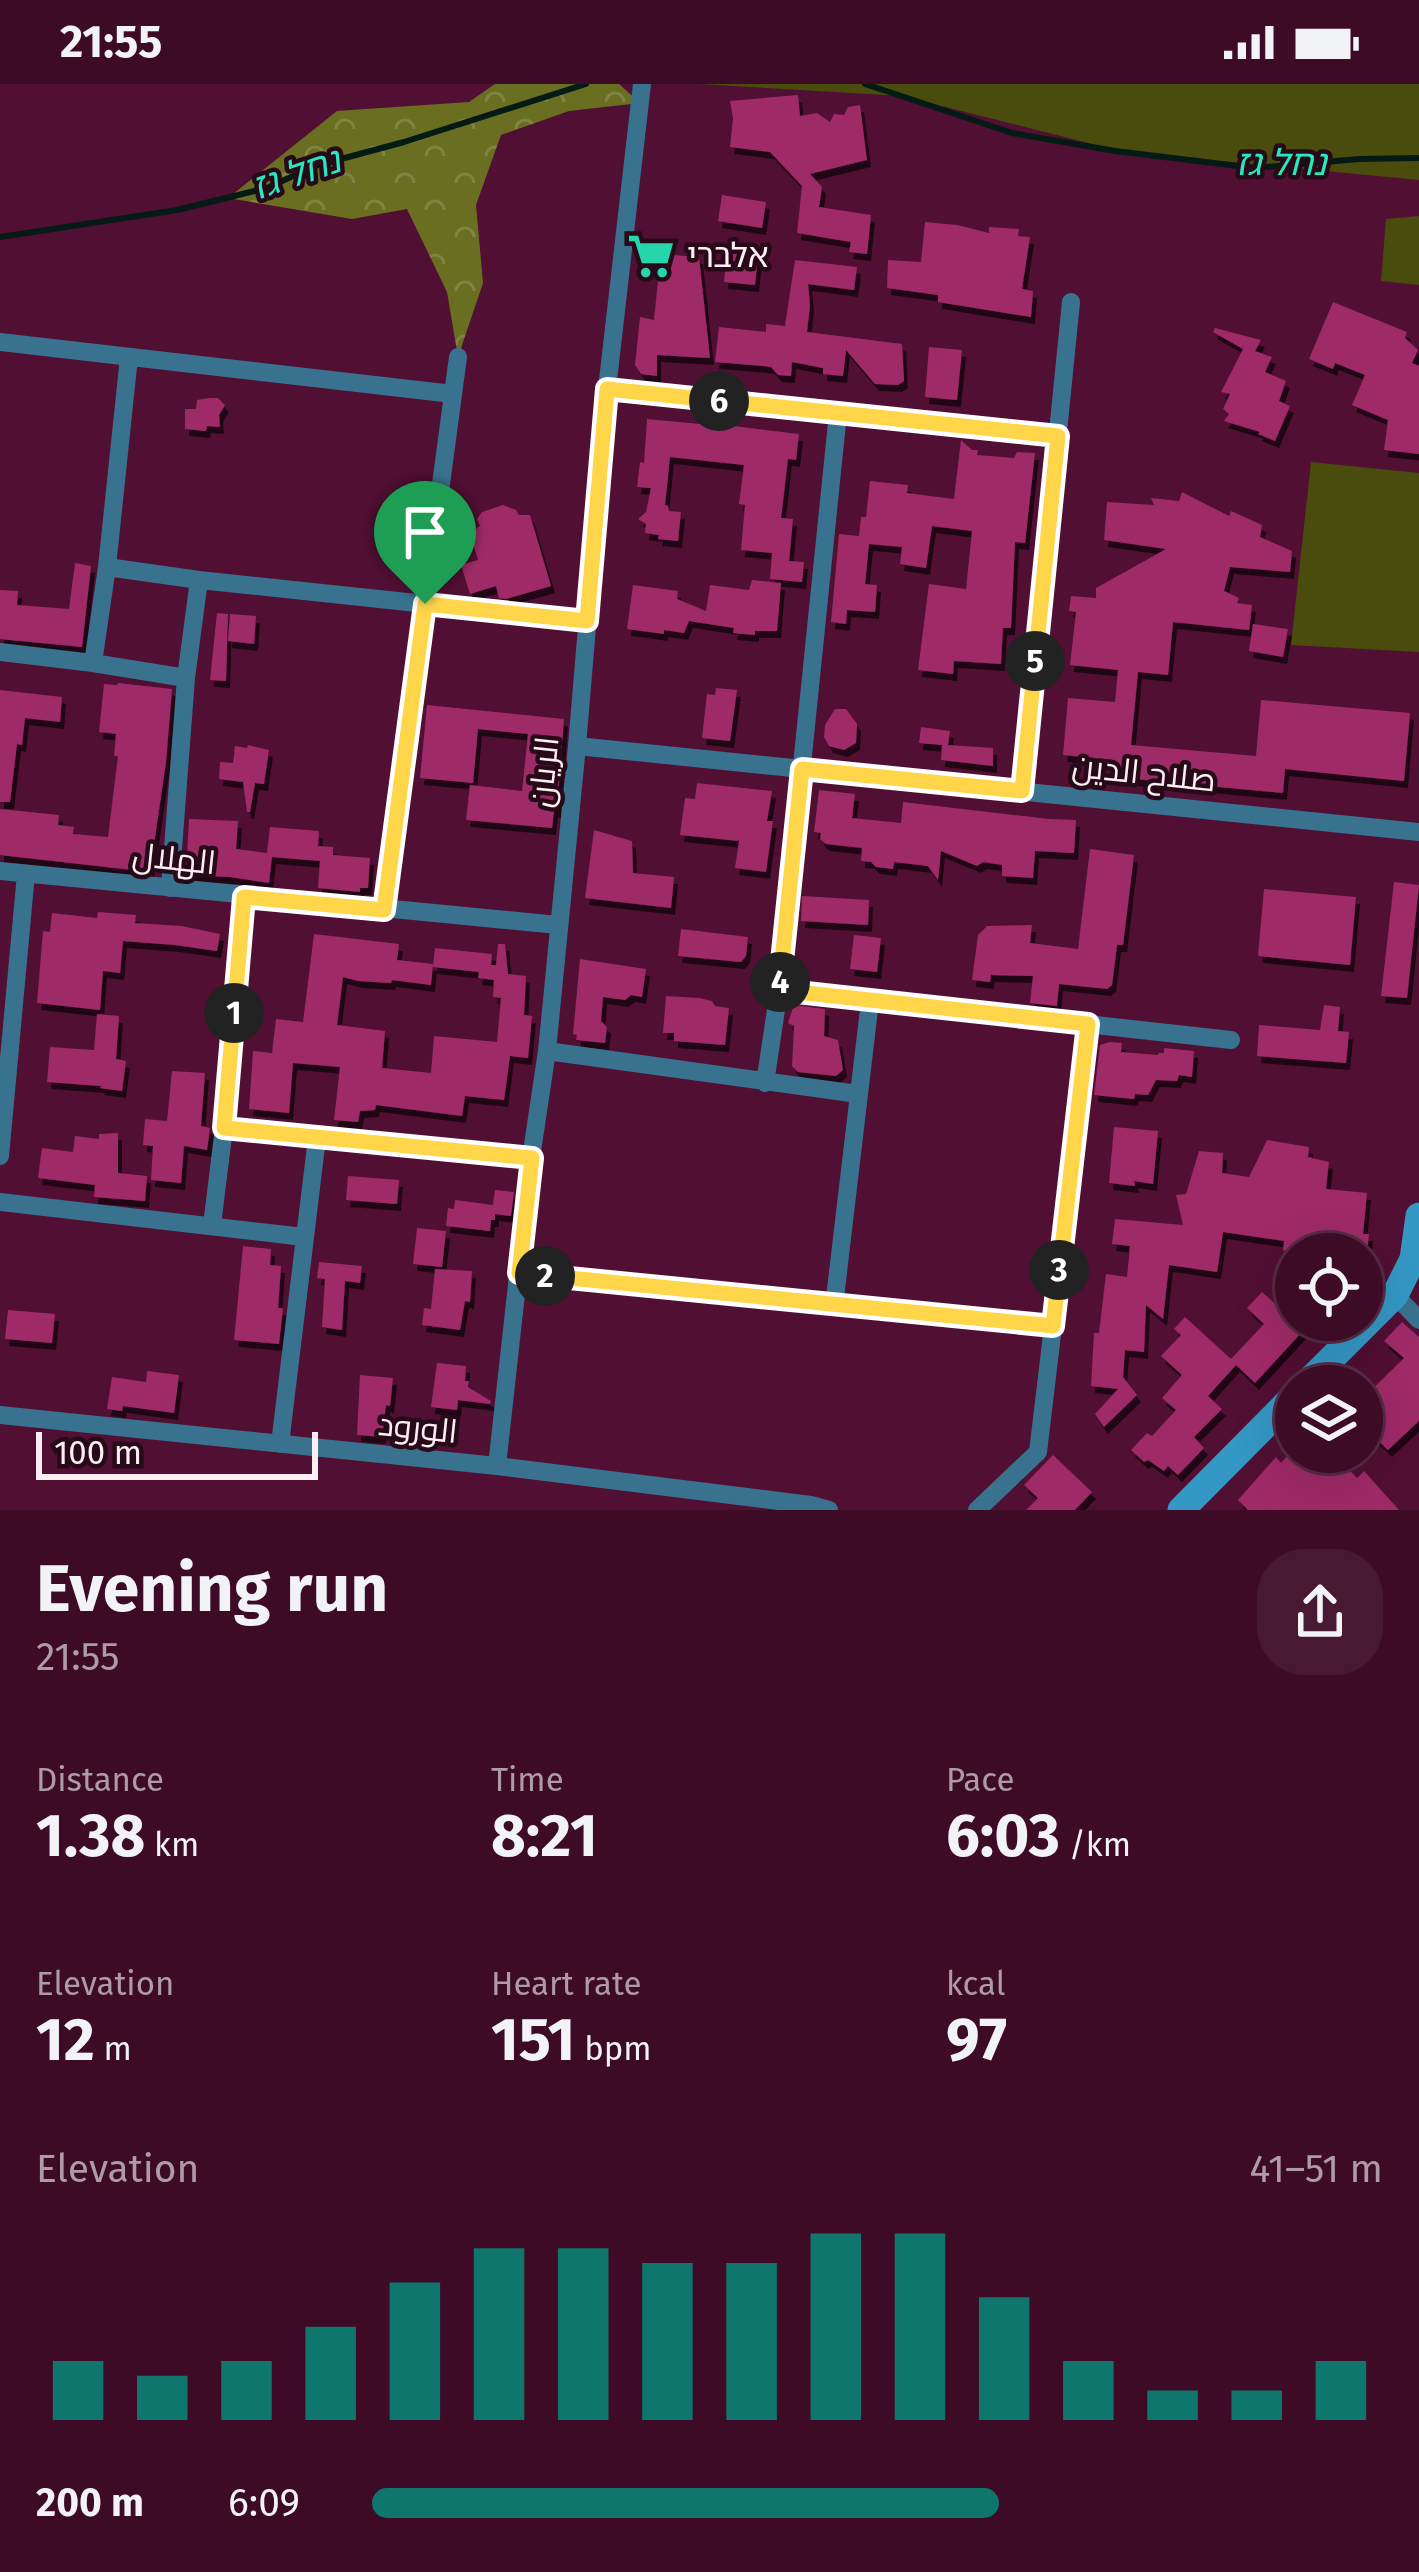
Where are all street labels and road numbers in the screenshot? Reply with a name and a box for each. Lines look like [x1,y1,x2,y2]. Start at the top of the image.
street label: الريان [520,735,568,809]
street label: صلاح الدين [1070,746,1218,802]
street label: الهلال [130,835,218,883]
street label: الورود [376,1404,460,1452]

